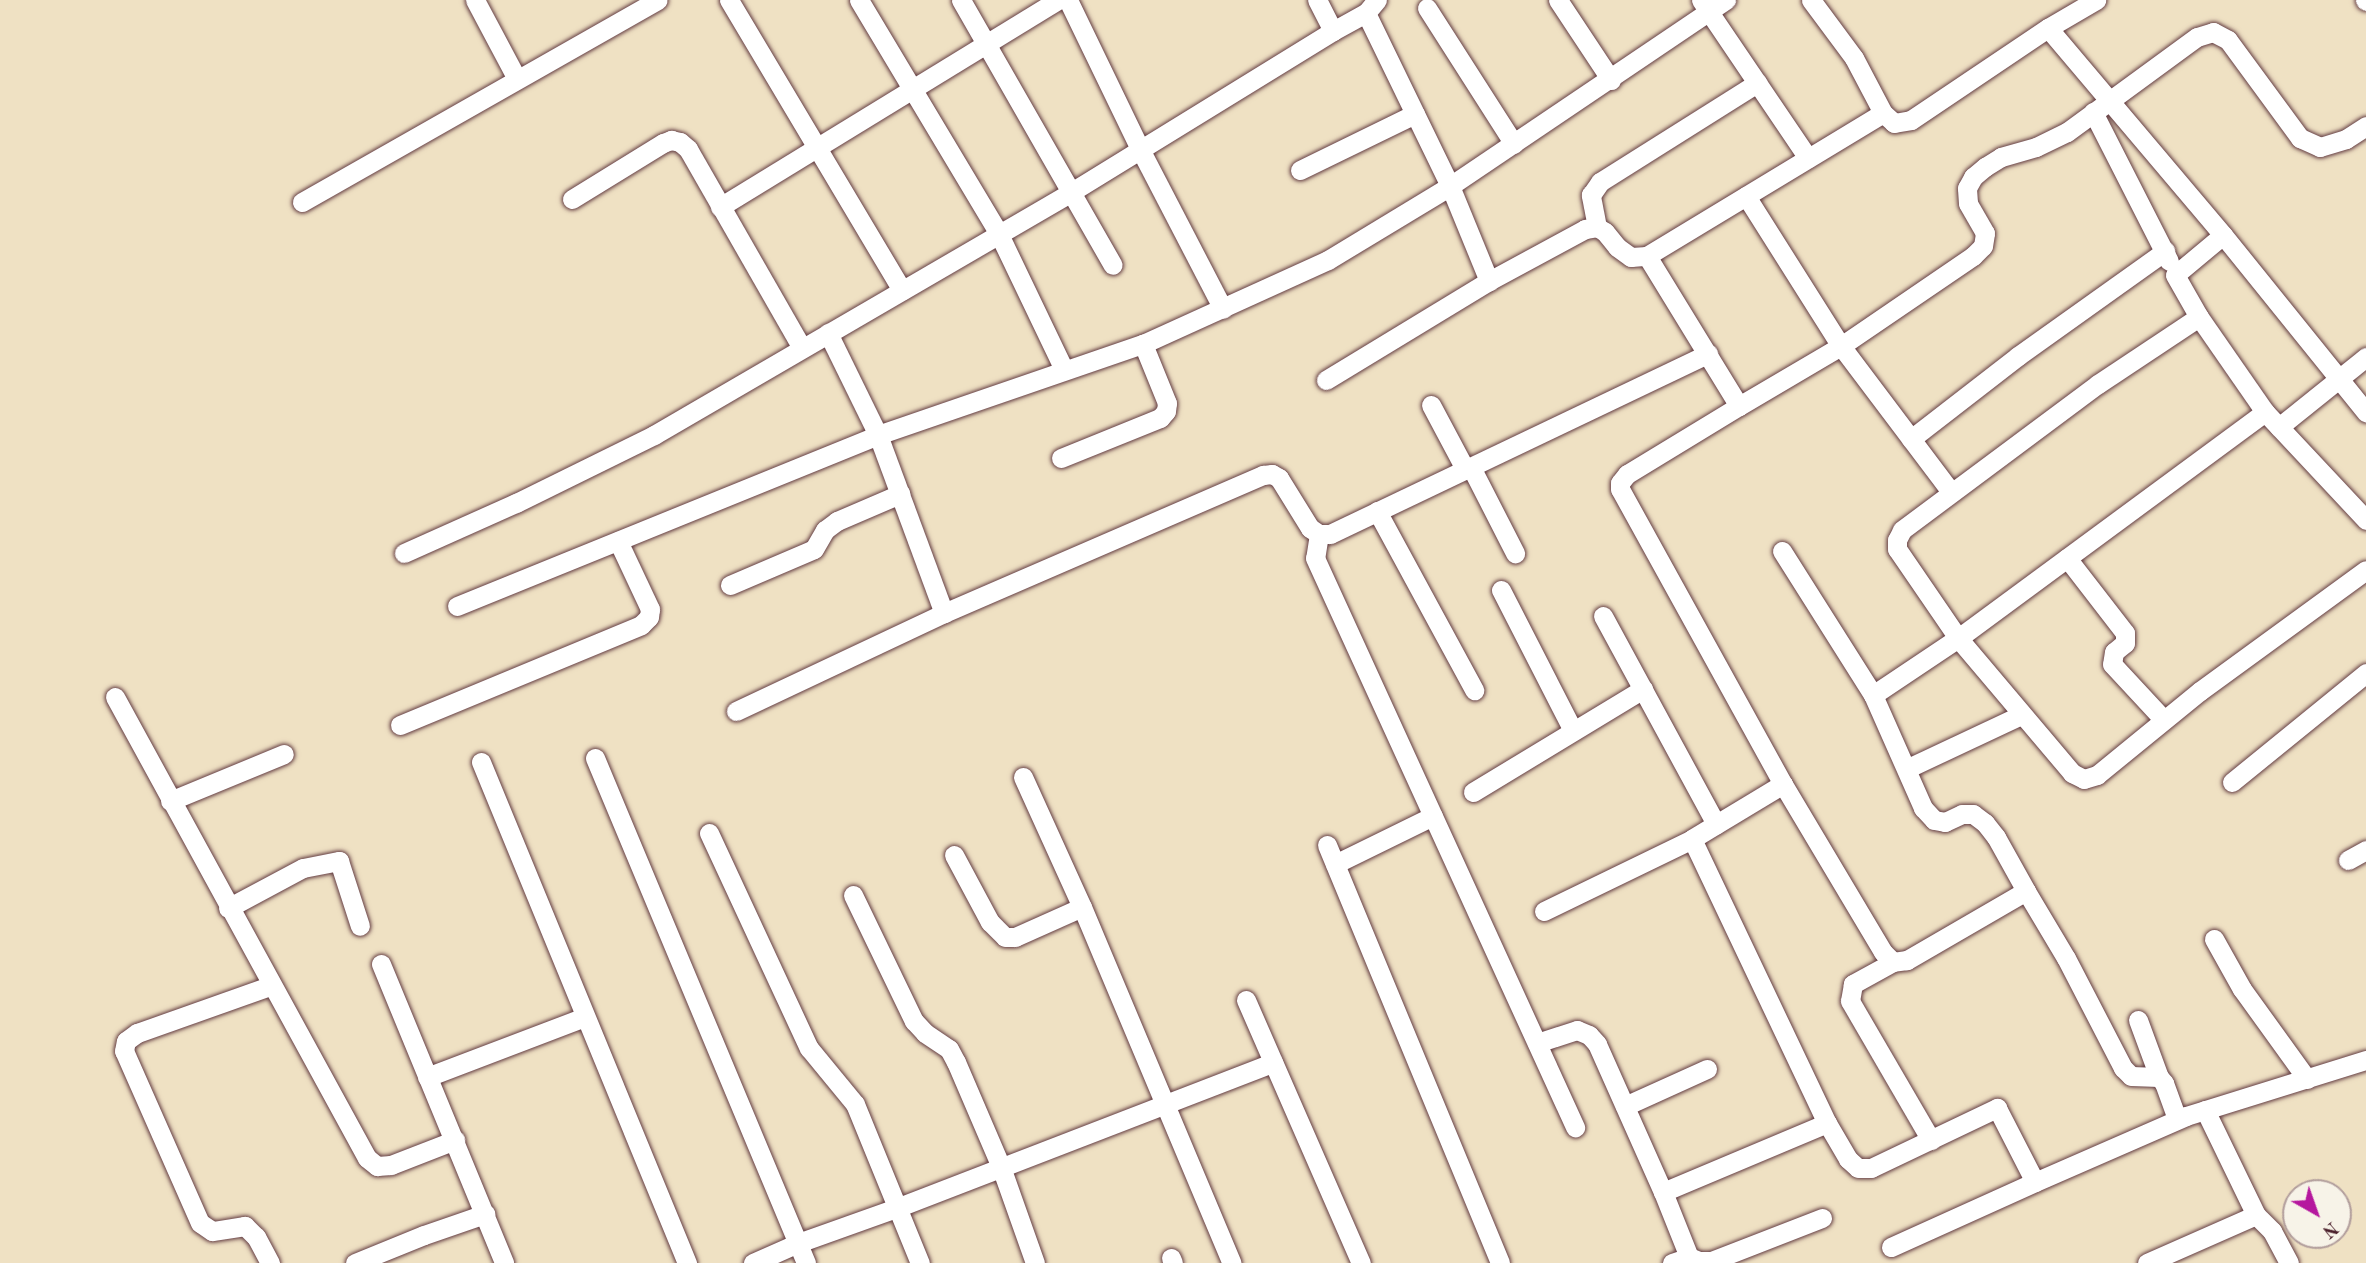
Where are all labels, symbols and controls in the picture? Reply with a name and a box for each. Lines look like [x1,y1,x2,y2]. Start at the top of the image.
north arrow [2282,1179,2352,1249]
text: N [2318,1217,2341,1241]

